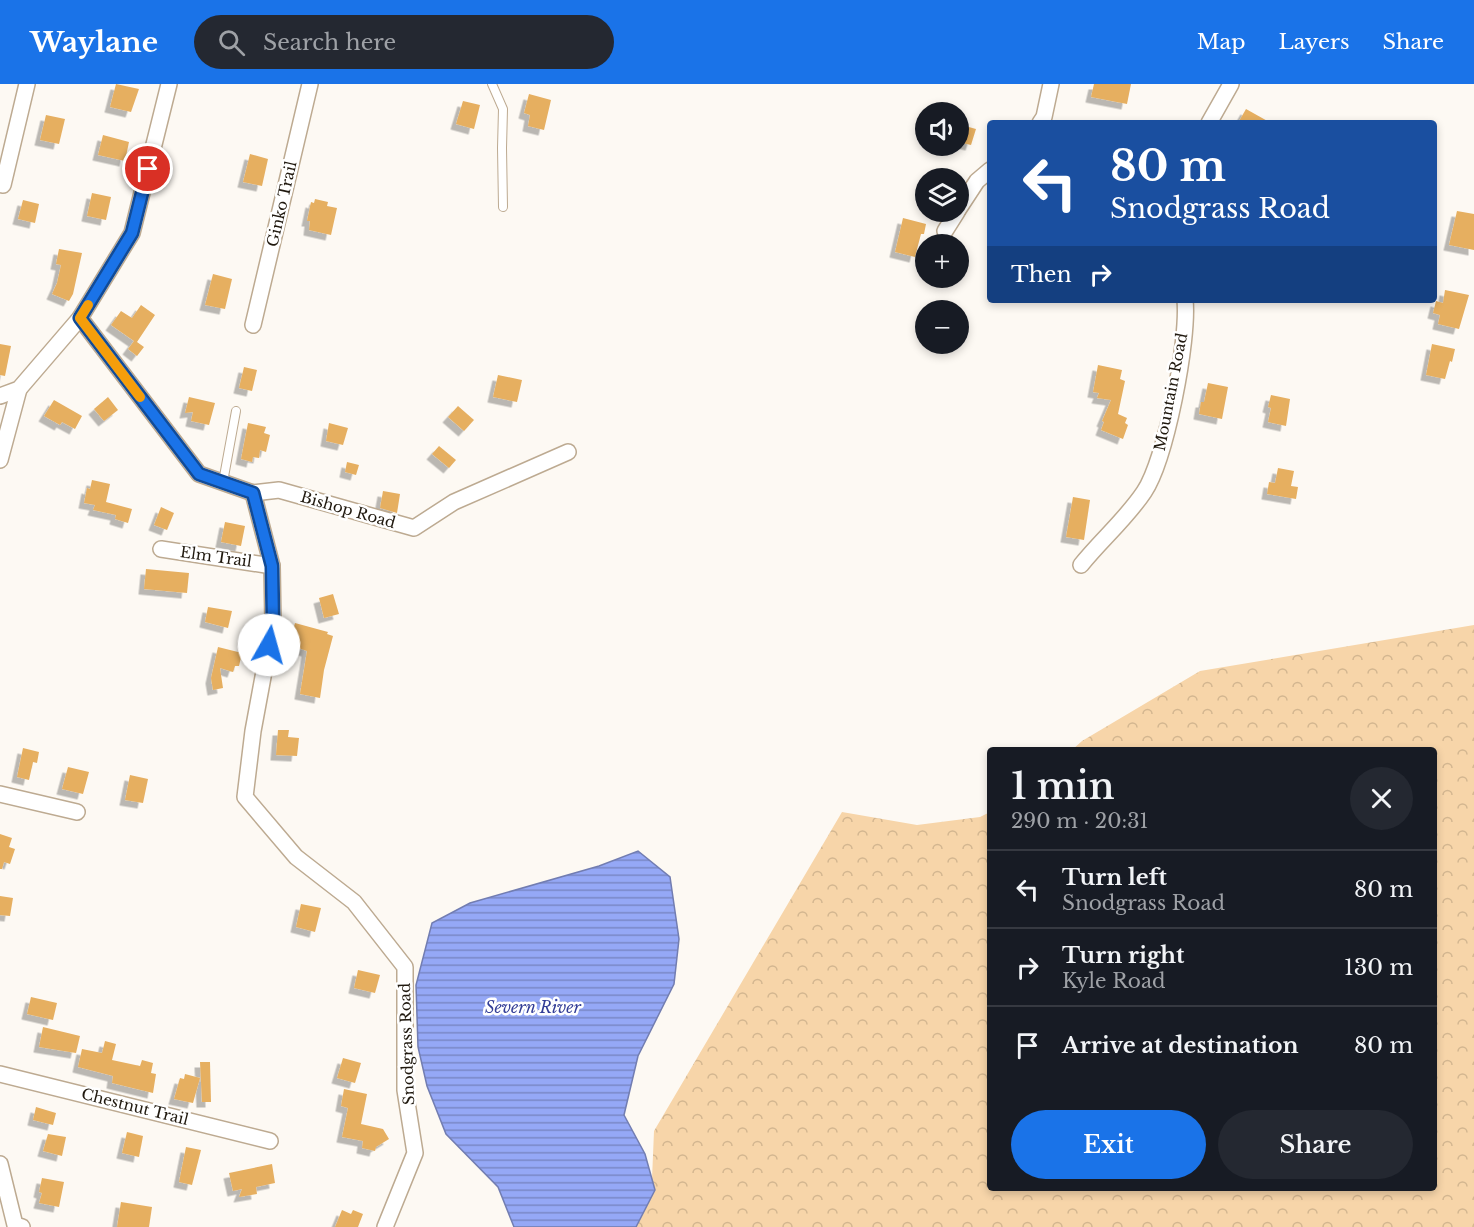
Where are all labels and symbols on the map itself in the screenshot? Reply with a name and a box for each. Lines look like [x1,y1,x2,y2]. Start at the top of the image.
pin [122,143,173,194]
street label: Ginko Trail [262,159,301,249]
street label: Mountain Road [1150,331,1191,453]
street label: Bishop Road [298,487,398,532]
street label: Elm Trail [179,542,253,571]
position arrow [237,613,301,677]
street label: Snodgrass Road [395,983,418,1105]
water label: Severn River [485,997,582,1017]
street label: Chestnut Trail [80,1084,191,1129]

